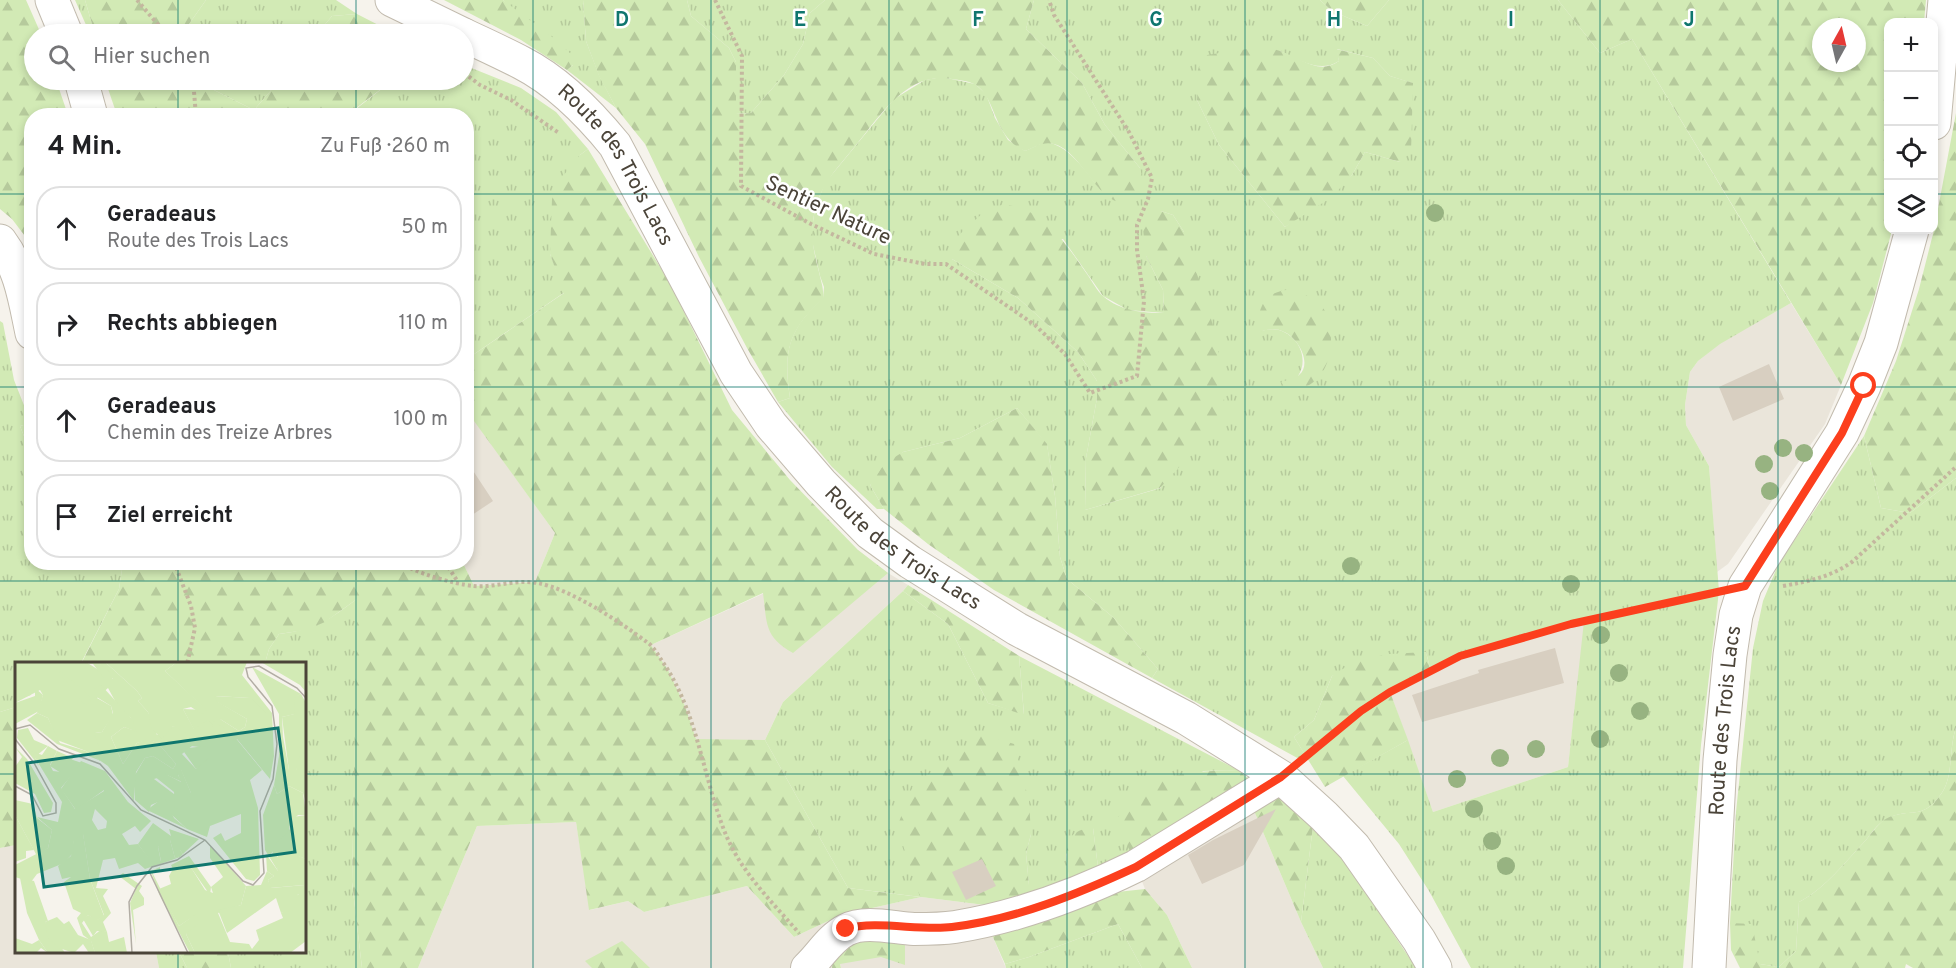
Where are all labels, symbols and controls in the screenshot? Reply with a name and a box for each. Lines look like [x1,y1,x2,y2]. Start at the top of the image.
text: D [615,8,629,34]
text: E [794,8,806,34]
text: F [972,8,984,34]
text: G [1149,8,1163,34]
text: H [1327,8,1341,34]
text: I [1508,8,1514,34]
text: J [1683,8,1695,34]
north arrow [1812,18,1866,72]
map controls [1884,18,1938,234]
button: + [1884,18,1938,72]
search box [24,24,474,90]
icon: search [45,41,78,74]
text: Hier suchen [93,44,210,71]
button: − [1884,72,1938,126]
street label: Route des Trois Lacs [552,78,680,250]
button: locate [1884,126,1938,180]
text: 4 Min. [48,131,122,164]
text: Zu Fuß · 260 m [320,134,450,160]
street label: Sentier Nature [761,170,895,252]
button: layers [1884,180,1938,234]
text: Geradeaus [107,202,217,229]
icon: ahead [50,212,83,245]
text: 50 m [401,215,448,241]
text: Route des Trois Lacs [107,229,289,255]
icon: right [50,308,83,341]
text: Rechts abbiegen [107,311,278,338]
text: 110 m [399,311,448,337]
route start [1850,372,1876,398]
text: Geradeaus [107,394,217,421]
icon: ahead [50,404,83,437]
text: 100 m [393,407,448,433]
text: Chemin des Treize Arbres [107,421,333,447]
street label: Route des Trois Lacs [818,481,986,617]
icon: arrive [50,500,83,533]
text: Ziel erreicht [107,503,233,530]
street label: Route des Trois Lacs [1704,624,1748,816]
inset map [15,662,306,953]
route end [832,915,858,941]

